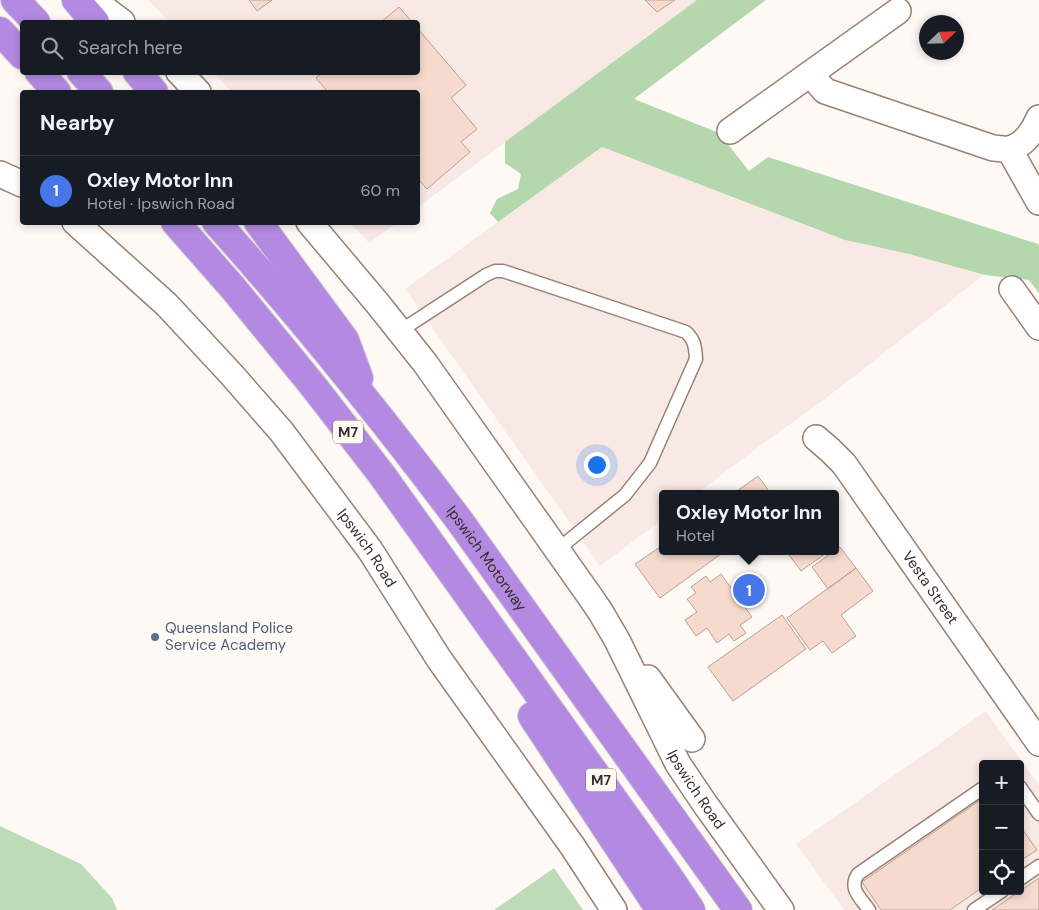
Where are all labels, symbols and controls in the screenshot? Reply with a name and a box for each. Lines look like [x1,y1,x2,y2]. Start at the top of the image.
north arrow [919,15,964,60]
search box [20,20,420,75]
icon: search [38,34,66,62]
text: Search here [78,35,183,60]
text: Nearby [40,109,114,137]
text: Oxley Motor Inn [87,168,233,193]
text: 1 [53,180,59,201]
text: 60 m [360,180,400,201]
text: Hotel · Ipswich Road [87,193,235,214]
road number: M7 [333,421,363,444]
your location [584,452,610,478]
popup [659,490,839,555]
text: Oxley Motor Inn [676,500,822,525]
street label: Ipswich Motorway [442,502,532,616]
street label: Ipswich Road [333,505,401,591]
text: Hotel [676,525,715,546]
street label: Vesta Street [898,547,963,628]
pin: 1 [733,571,765,609]
place label: Queensland Police Service Academy [165,618,293,655]
marker: Queensland Police Service Academy [149,631,161,643]
street label: Ipswich Road [663,746,730,833]
map controls [979,760,1024,895]
button: + [979,760,1024,805]
road number: M7 [586,768,616,792]
button: − [979,805,1024,850]
button: locate [979,850,1024,895]

